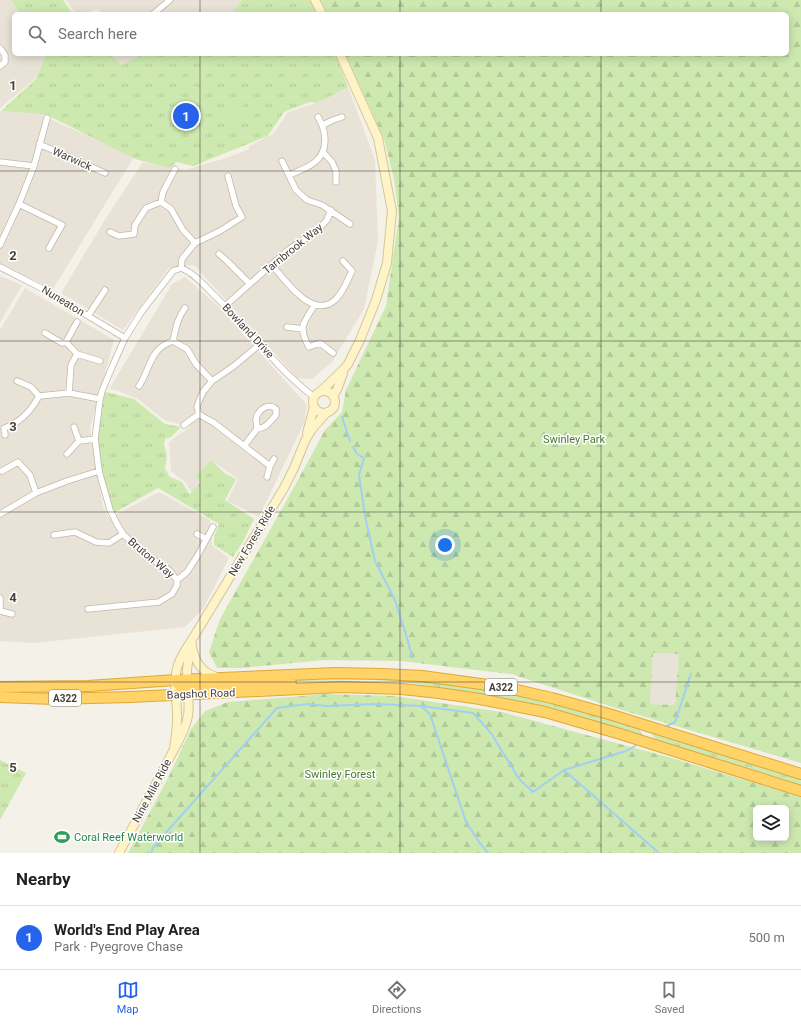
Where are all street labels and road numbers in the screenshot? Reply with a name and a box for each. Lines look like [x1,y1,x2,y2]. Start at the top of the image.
street label: Warwick [50,145,94,174]
street label: Tarnbrook Way [261,220,326,277]
street label: Nuneaton [39,283,87,319]
street label: Bowland Drive [219,301,277,361]
street label: New Forest Ride [226,503,278,579]
street label: Bruton Way [125,535,177,581]
road number: A322 [485,679,517,695]
street label: Bagshot Road [166,686,236,702]
road number: A322 [49,690,81,706]
street label: Nine Mile Ride [130,757,174,825]

